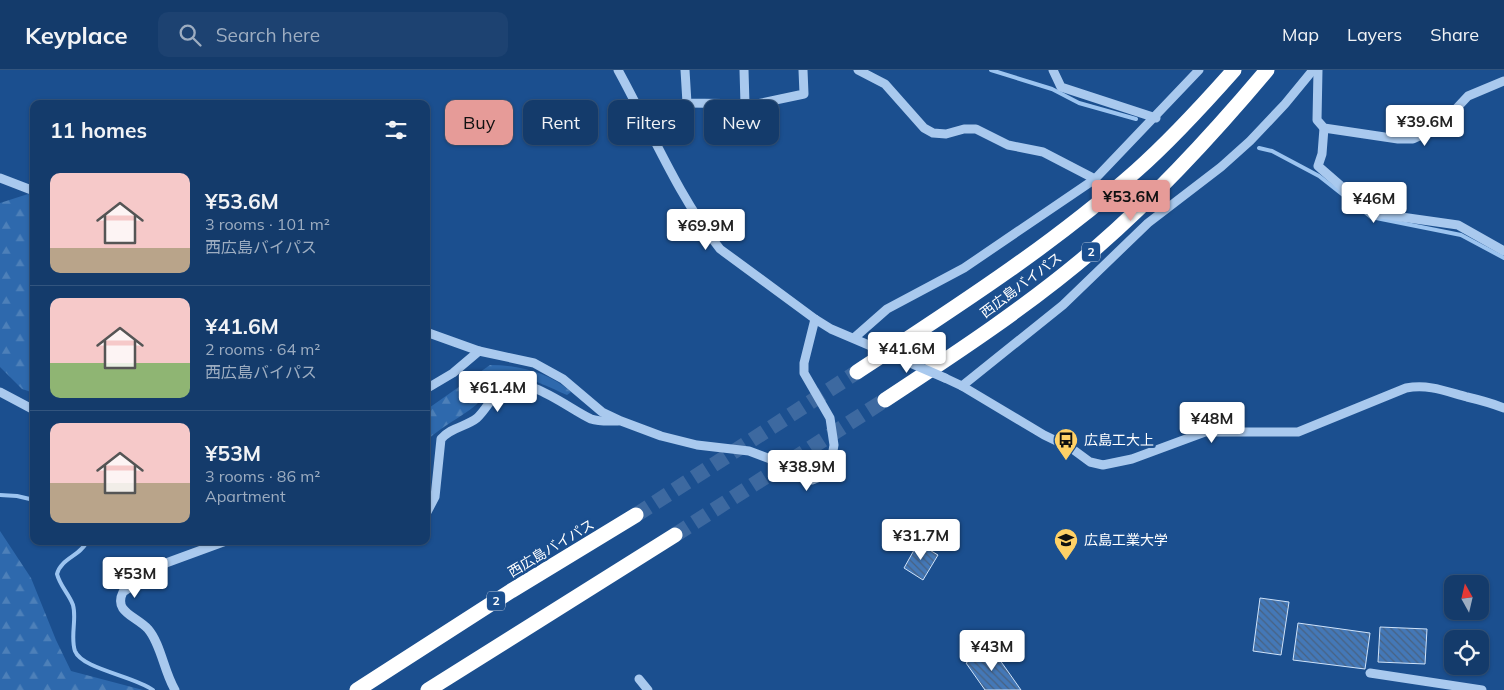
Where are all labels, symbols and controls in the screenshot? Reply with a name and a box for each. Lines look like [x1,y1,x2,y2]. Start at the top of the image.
search box [158,12,508,57]
text: Keyplace [25,20,128,50]
icon: search [176,21,204,49]
text: Search here [216,23,320,47]
text: Map [1282,23,1319,46]
text: Layers [1347,23,1402,46]
text: Share [1430,23,1479,46]
chip: Buy [445,100,513,145]
chip: Rent [523,100,598,145]
chip: Filters [608,100,694,145]
chip: New [704,100,779,145]
pin: ¥39.6M [1384,104,1466,147]
text: ¥39.6M [1397,111,1453,131]
icon: filters [382,116,410,144]
text: 11 homes [50,117,147,143]
pin: ¥53.6M [1090,180,1172,222]
pin: ¥46M [1344,182,1404,224]
text: ¥53.6M [1103,186,1159,206]
text: ¥53.6M [205,188,279,214]
text: ¥46M [1353,188,1395,208]
icon: home [90,193,150,253]
pin: ¥69.9M [665,208,747,251]
text: 3 rooms · 101 m² [205,214,330,234]
text: ¥69.9M [678,215,734,235]
text: 西広島バイパス [205,237,317,257]
road number: 2 [1082,242,1100,262]
street label: 西広島バイパス [977,248,1065,322]
text: ¥41.6M [205,313,279,339]
icon: home [90,318,150,378]
pin: ¥41.6M [866,332,948,374]
text: ¥41.6M [879,338,935,358]
text: 2 rooms · 64 m² [205,339,320,359]
text: 西広島バイパス [205,362,317,382]
pin: ¥61.4M [457,370,539,413]
text: ¥61.4M [470,377,526,397]
pin: ¥48M [1182,402,1242,444]
text: ¥48M [1191,408,1233,428]
bus stop icon: 広島工大上 [1053,427,1079,461]
place label: 広島工大上 [1084,431,1154,449]
text: ¥53M [205,440,261,466]
icon: home [90,443,150,503]
pin: ¥38.9M [766,450,848,492]
text: ¥38.9M [779,456,835,476]
text: 3 rooms · 86 m² [205,466,320,486]
text: Apartment [205,486,286,506]
street label: 西広島バイパス [504,515,598,581]
pin: ¥31.7M [880,518,962,561]
text: ¥31.7M [893,525,949,545]
school or university icon: 広島工業大学 [1053,527,1079,561]
place label: 広島工業大学 [1084,531,1168,549]
pin: ¥53M [105,556,165,599]
text: ¥53M [114,563,156,583]
north arrow [1444,575,1489,620]
map controls [1444,575,1489,675]
road number: 2 [487,592,505,610]
pin: ¥43M [962,630,1022,672]
button: locate [1444,630,1489,675]
text: ¥43M [971,636,1013,656]

